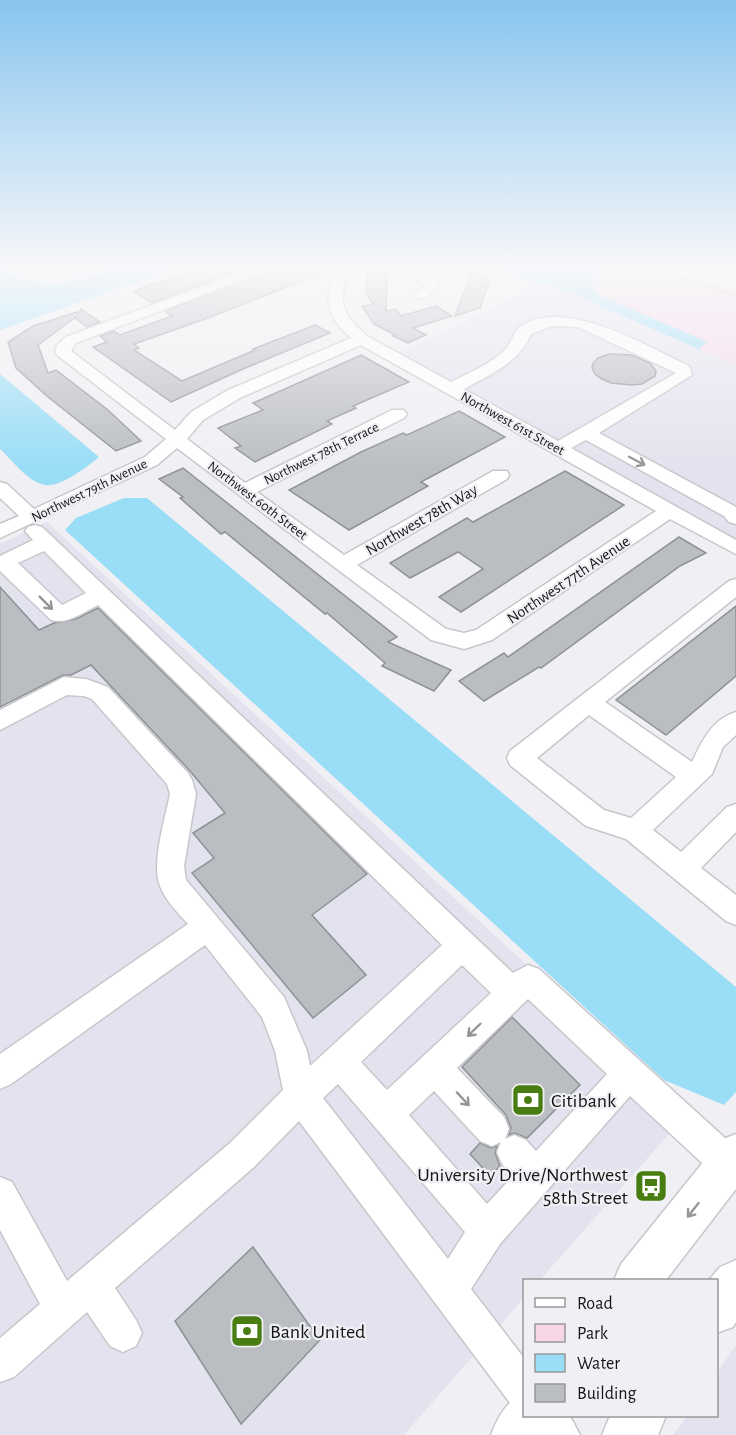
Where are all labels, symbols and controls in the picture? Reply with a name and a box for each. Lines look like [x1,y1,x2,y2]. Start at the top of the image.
street label: Northwest 61st Street [458,390,567,458]
street label: Northwest 78th Terrace [262,420,381,488]
one-way arrow [628,455,645,467]
street label: Northwest 79th Avenue [29,457,150,525]
street label: Northwest 60th Street [205,459,310,543]
street label: Northwest 78th Way [363,481,481,559]
street label: Northwest 77th Avenue [504,533,633,627]
one-way arrow [39,596,54,611]
one-way arrow [466,1023,481,1038]
bank icon: Citibank [510,1082,546,1118]
one-way arrow [456,1091,471,1106]
place label: Citibank [551,1091,616,1111]
place label: University Drive/Northwest 58th Street [417,1165,629,1208]
bus stop icon: University Drive/Northwest 58th Street [633,1168,669,1204]
one-way arrow [686,1202,699,1218]
legend [523,1279,718,1417]
text: Road [577,1295,613,1313]
bank icon: Bank United [229,1313,265,1349]
place label: Bank United [270,1322,365,1342]
text: Park [577,1325,609,1343]
text: Water [577,1355,620,1373]
text: Building [577,1385,637,1403]

